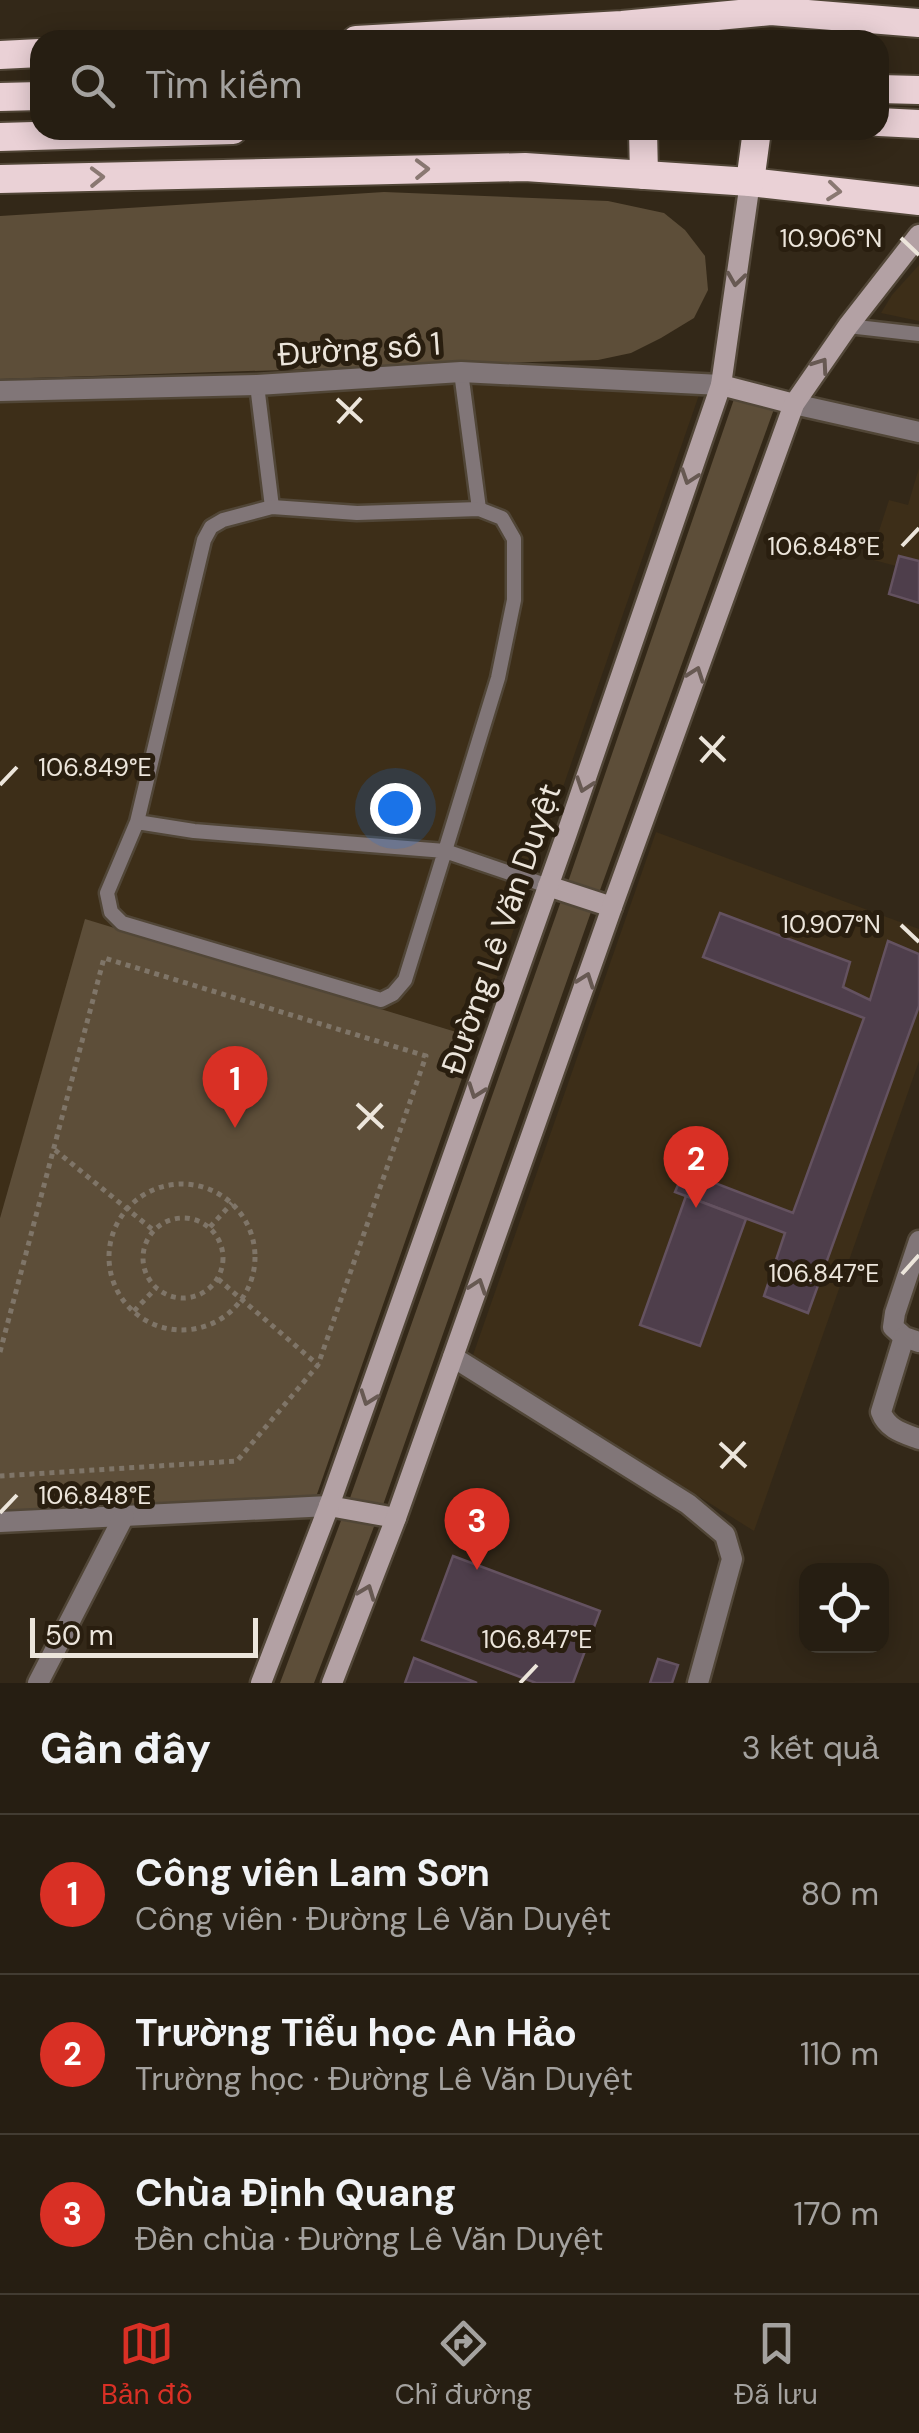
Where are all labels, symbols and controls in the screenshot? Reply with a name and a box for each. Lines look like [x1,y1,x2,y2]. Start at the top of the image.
search box [30,30,889,140]
icon: search [65,58,120,113]
text: Tìm kiếm [145,60,302,110]
one-way arrow [415,159,431,180]
one-way arrow [90,166,106,188]
one-way arrow [827,180,843,202]
text: 10.906°N [780,222,882,255]
one-way arrow [727,270,748,287]
street label: Đường số 1 [276,322,442,376]
one-way arrow [809,358,827,376]
one-way arrow [681,468,701,485]
text: 106.848°E [768,530,880,563]
one-way arrow [684,667,705,684]
text: 106.849°E [38,751,152,784]
one-way arrow [575,775,595,792]
street label: Đường Lê Văn Duyệt [431,778,571,1080]
your location [370,783,421,834]
text: 10.907°N [781,908,881,941]
one-way arrow [574,972,595,989]
pin: 1 [202,1046,268,1128]
one-way arrow [467,1082,488,1099]
pin: 2 [664,1126,728,1208]
text: 106.847°E [768,1257,880,1290]
one-way arrow [466,1279,487,1296]
one-way arrow [359,1388,380,1405]
text: 106.848°E [39,1479,151,1512]
pin: 3 [444,1488,510,1570]
map controls [799,1563,889,1653]
button: locate [799,1563,889,1653]
one-way arrow [356,1584,376,1602]
scale bar [30,1613,258,1658]
text: 50 m [45,1617,114,1654]
text: 106.847°E [481,1623,593,1656]
text: Gần đây [40,1721,211,1776]
text: 3 kết quả [742,1727,879,1769]
text: Công viên Lam Sơn [135,1848,490,1898]
text: 1 [67,1873,78,1915]
text: 80 m [801,1873,879,1915]
text: Công viên · Đường Lê Văn Duyệt [135,1898,611,1940]
text: Trường Tiểu học An Hảo [135,2008,577,2058]
text: 2 [63,2033,82,2075]
text: 110 m [800,2033,879,2075]
text: Trường học · Đường Lê Văn Duyệt [135,2058,633,2100]
text: Chùa Định Quang [135,2168,456,2218]
text: 3 [63,2193,82,2235]
text: 170 m [793,2193,879,2235]
text: Đền chùa · Đường Lê Văn Duyệt [135,2218,604,2260]
tab: Bản đồ [101,2316,193,2413]
tab: Chỉ đường [395,2316,532,2413]
tab: Đã lưu [734,2316,818,2413]

